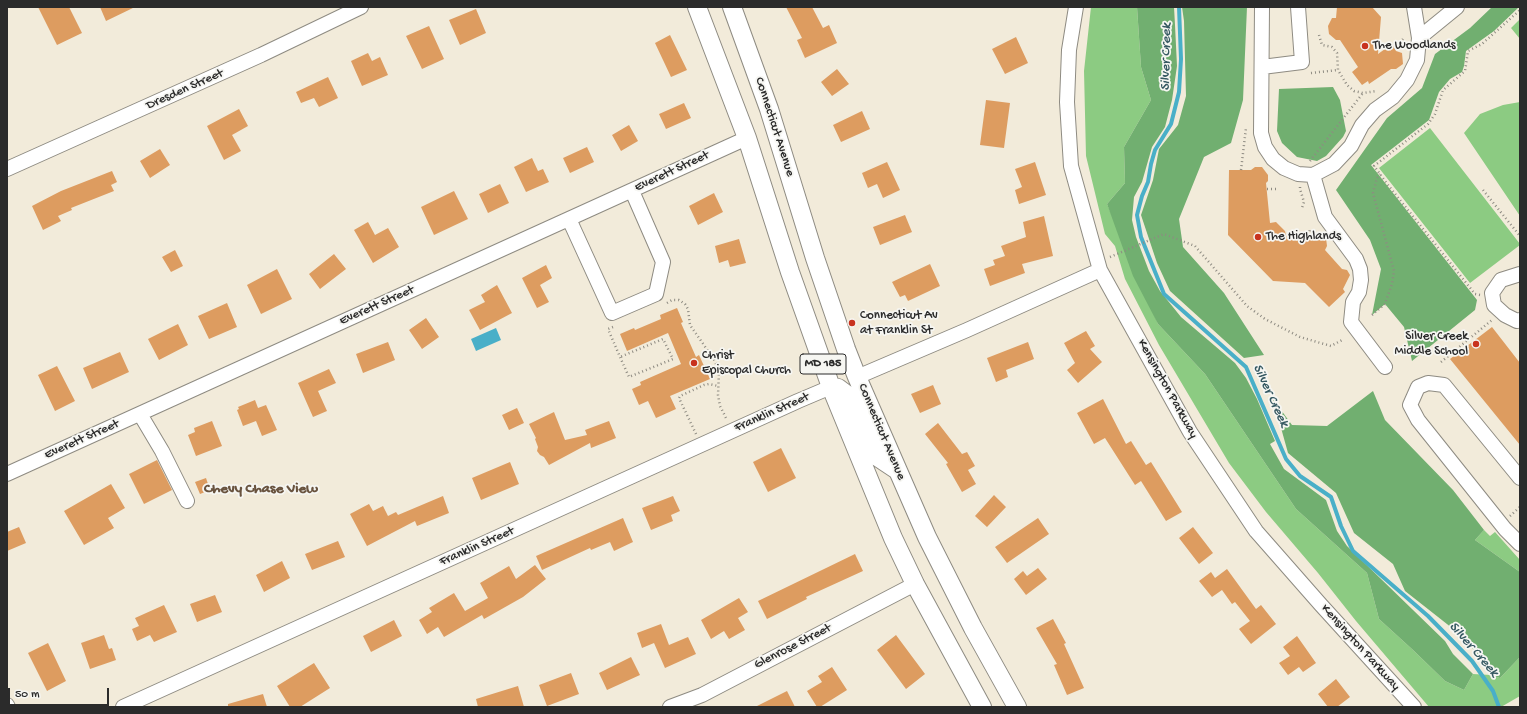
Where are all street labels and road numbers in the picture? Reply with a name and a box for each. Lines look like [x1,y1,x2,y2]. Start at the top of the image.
street label: Dresden Street [144,66,226,114]
street label: Connecticut Avenue [751,75,797,179]
street label: Everett Street [632,148,712,196]
street label: Everett Street [337,283,417,329]
street label: Kensington Parkway [1133,337,1201,441]
road number: MD 185 [800,354,846,374]
street label: Connecticut Avenue [854,381,908,483]
street label: Franklin Street [732,390,812,436]
street label: Everett Street [42,417,122,463]
street label: Franklin Street [437,524,517,570]
street label: Kensington Parkway [1317,602,1403,694]
street label: Glenrose Street [752,621,834,673]

